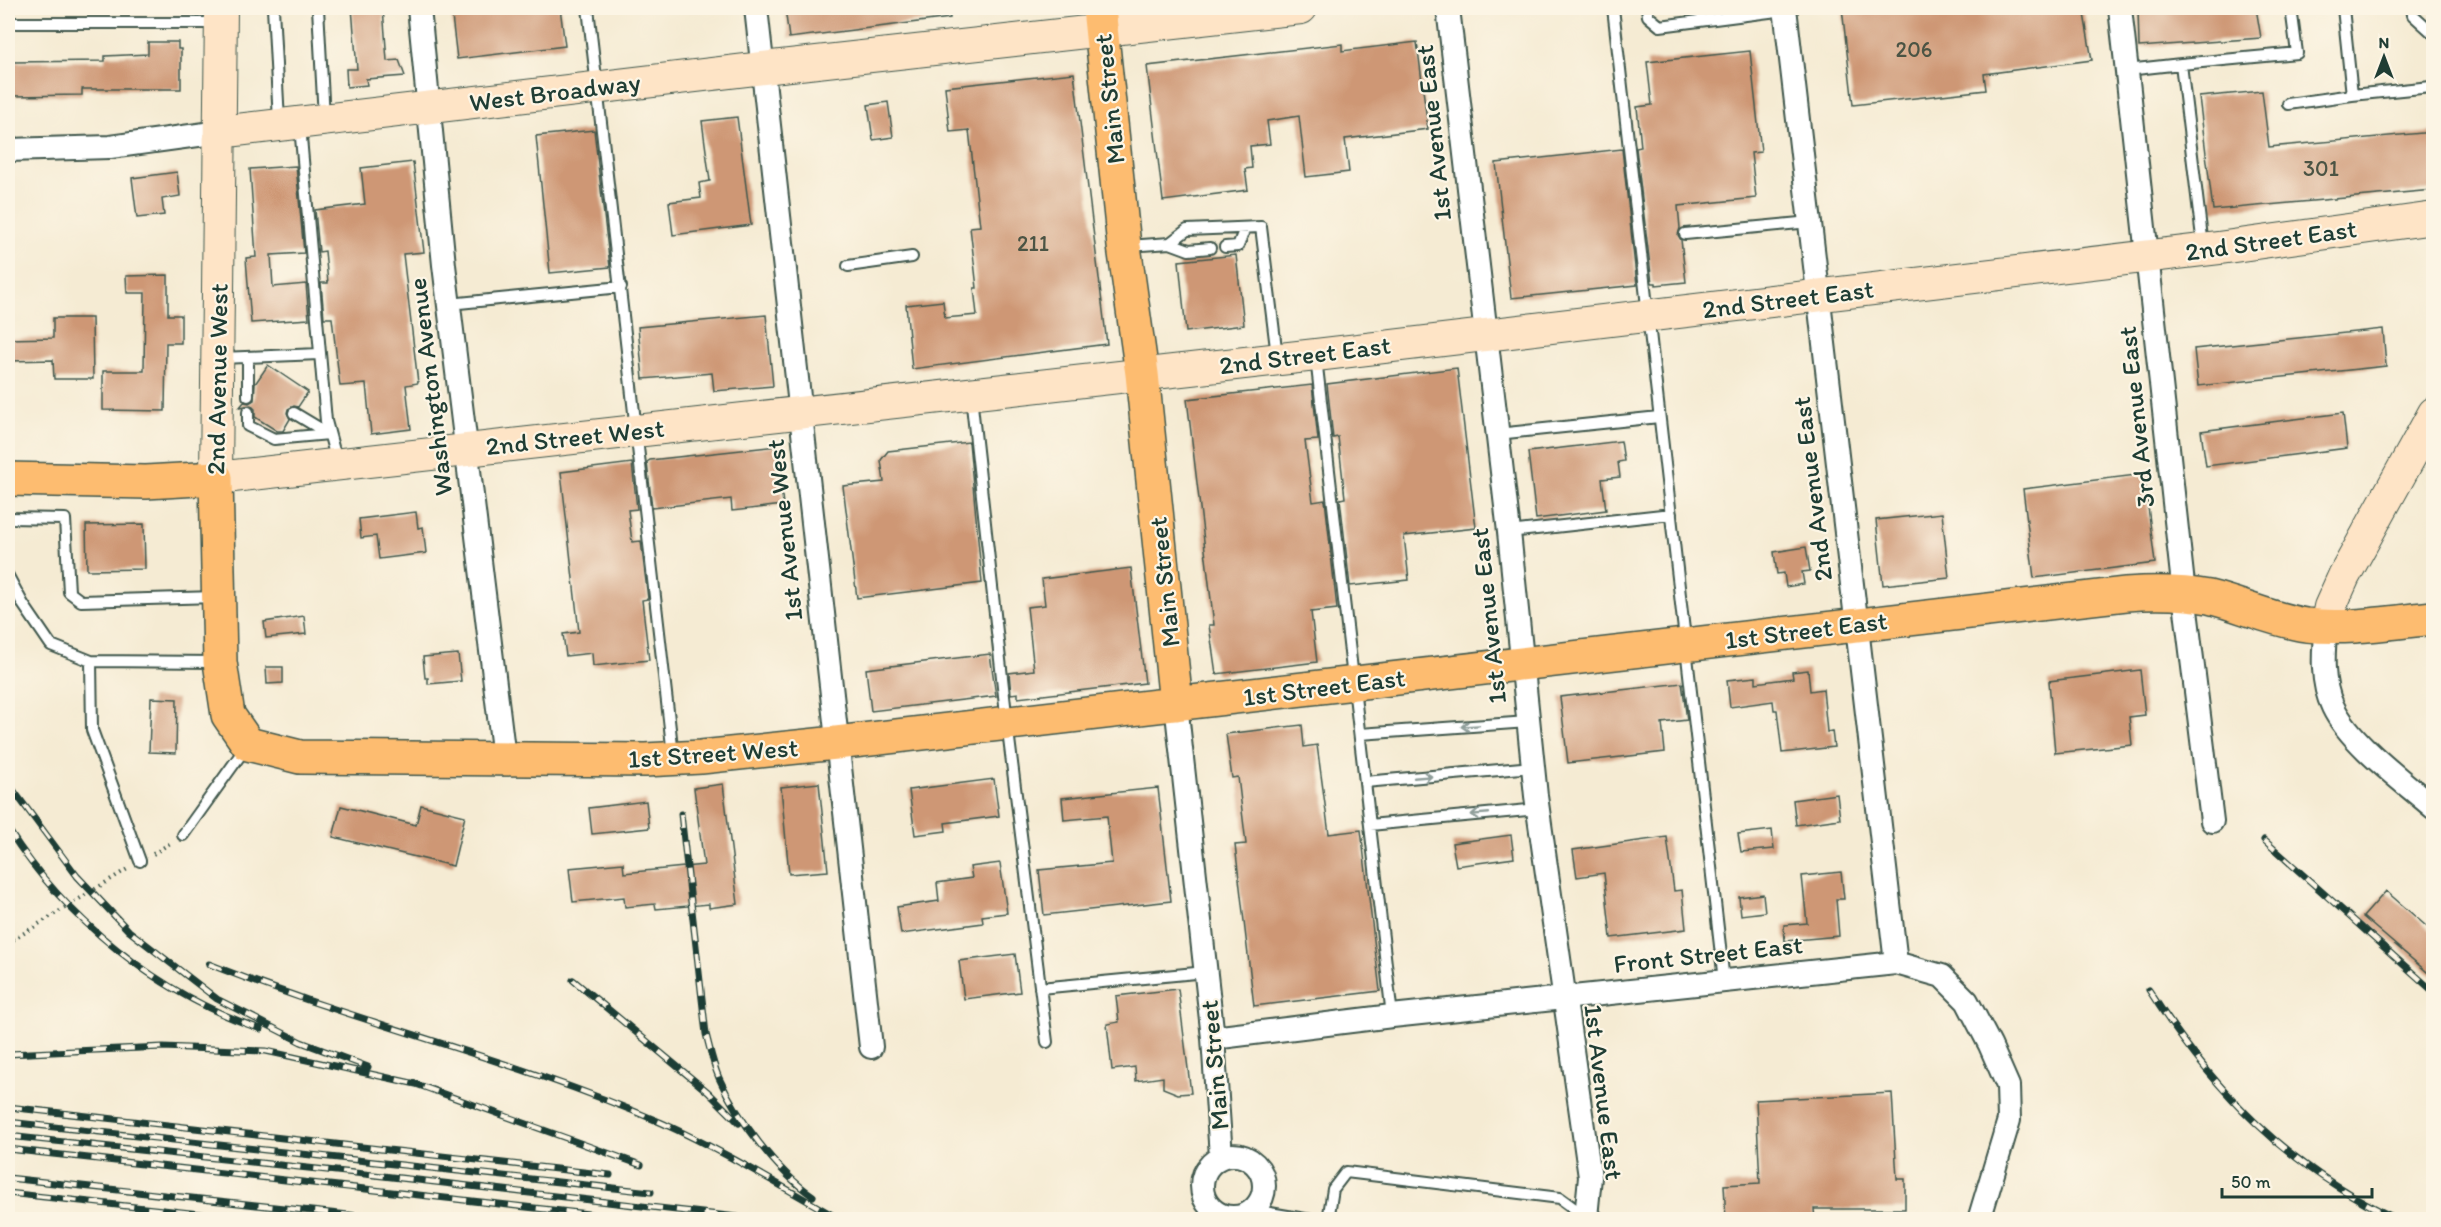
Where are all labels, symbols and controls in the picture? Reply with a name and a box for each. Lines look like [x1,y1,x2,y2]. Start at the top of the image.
north arrow [2354,27,2414,87]
street label: Main Street [1086,32,1132,166]
text: N [2379,33,2389,52]
house number: 206 [1896,36,1932,63]
street label: 1st Avenue East [1408,43,1458,223]
street label: West Broadway [468,66,642,118]
house number: 301 [2303,155,2339,182]
street label: 2nd Street East [2183,212,2359,268]
house number: 211 [1017,230,1049,257]
street label: 2nd Street East [1700,273,1876,325]
street label: Washington Avenue [401,276,459,498]
street label: 2nd Avenue West [199,283,235,475]
street label: 3rd Avenue East [2111,325,2161,509]
street label: 2nd Street East [1217,329,1393,381]
street label: 2nd Avenue East [1785,395,1839,583]
street label: 2nd Street West [484,412,666,462]
street label: 1st Avenue West [759,437,809,623]
street label: Main Street [1141,515,1187,649]
street label: 1st Avenue East [1463,526,1513,706]
street label: 1st Street East [1723,604,1889,656]
street label: 1st Street East [1241,661,1407,713]
one-way arrow [1460,721,1480,732]
street label: 1st Street West [627,731,799,775]
one-way arrow [1413,771,1433,782]
one-way arrow [1470,809,1490,820]
street label: Front Street East [1612,928,1804,980]
street label: Main Street [1192,998,1236,1131]
street label: 1st Avenue East [1577,1002,1631,1182]
scale bar [2222,1161,2372,1199]
text: 50 m [2231,1171,2271,1193]

